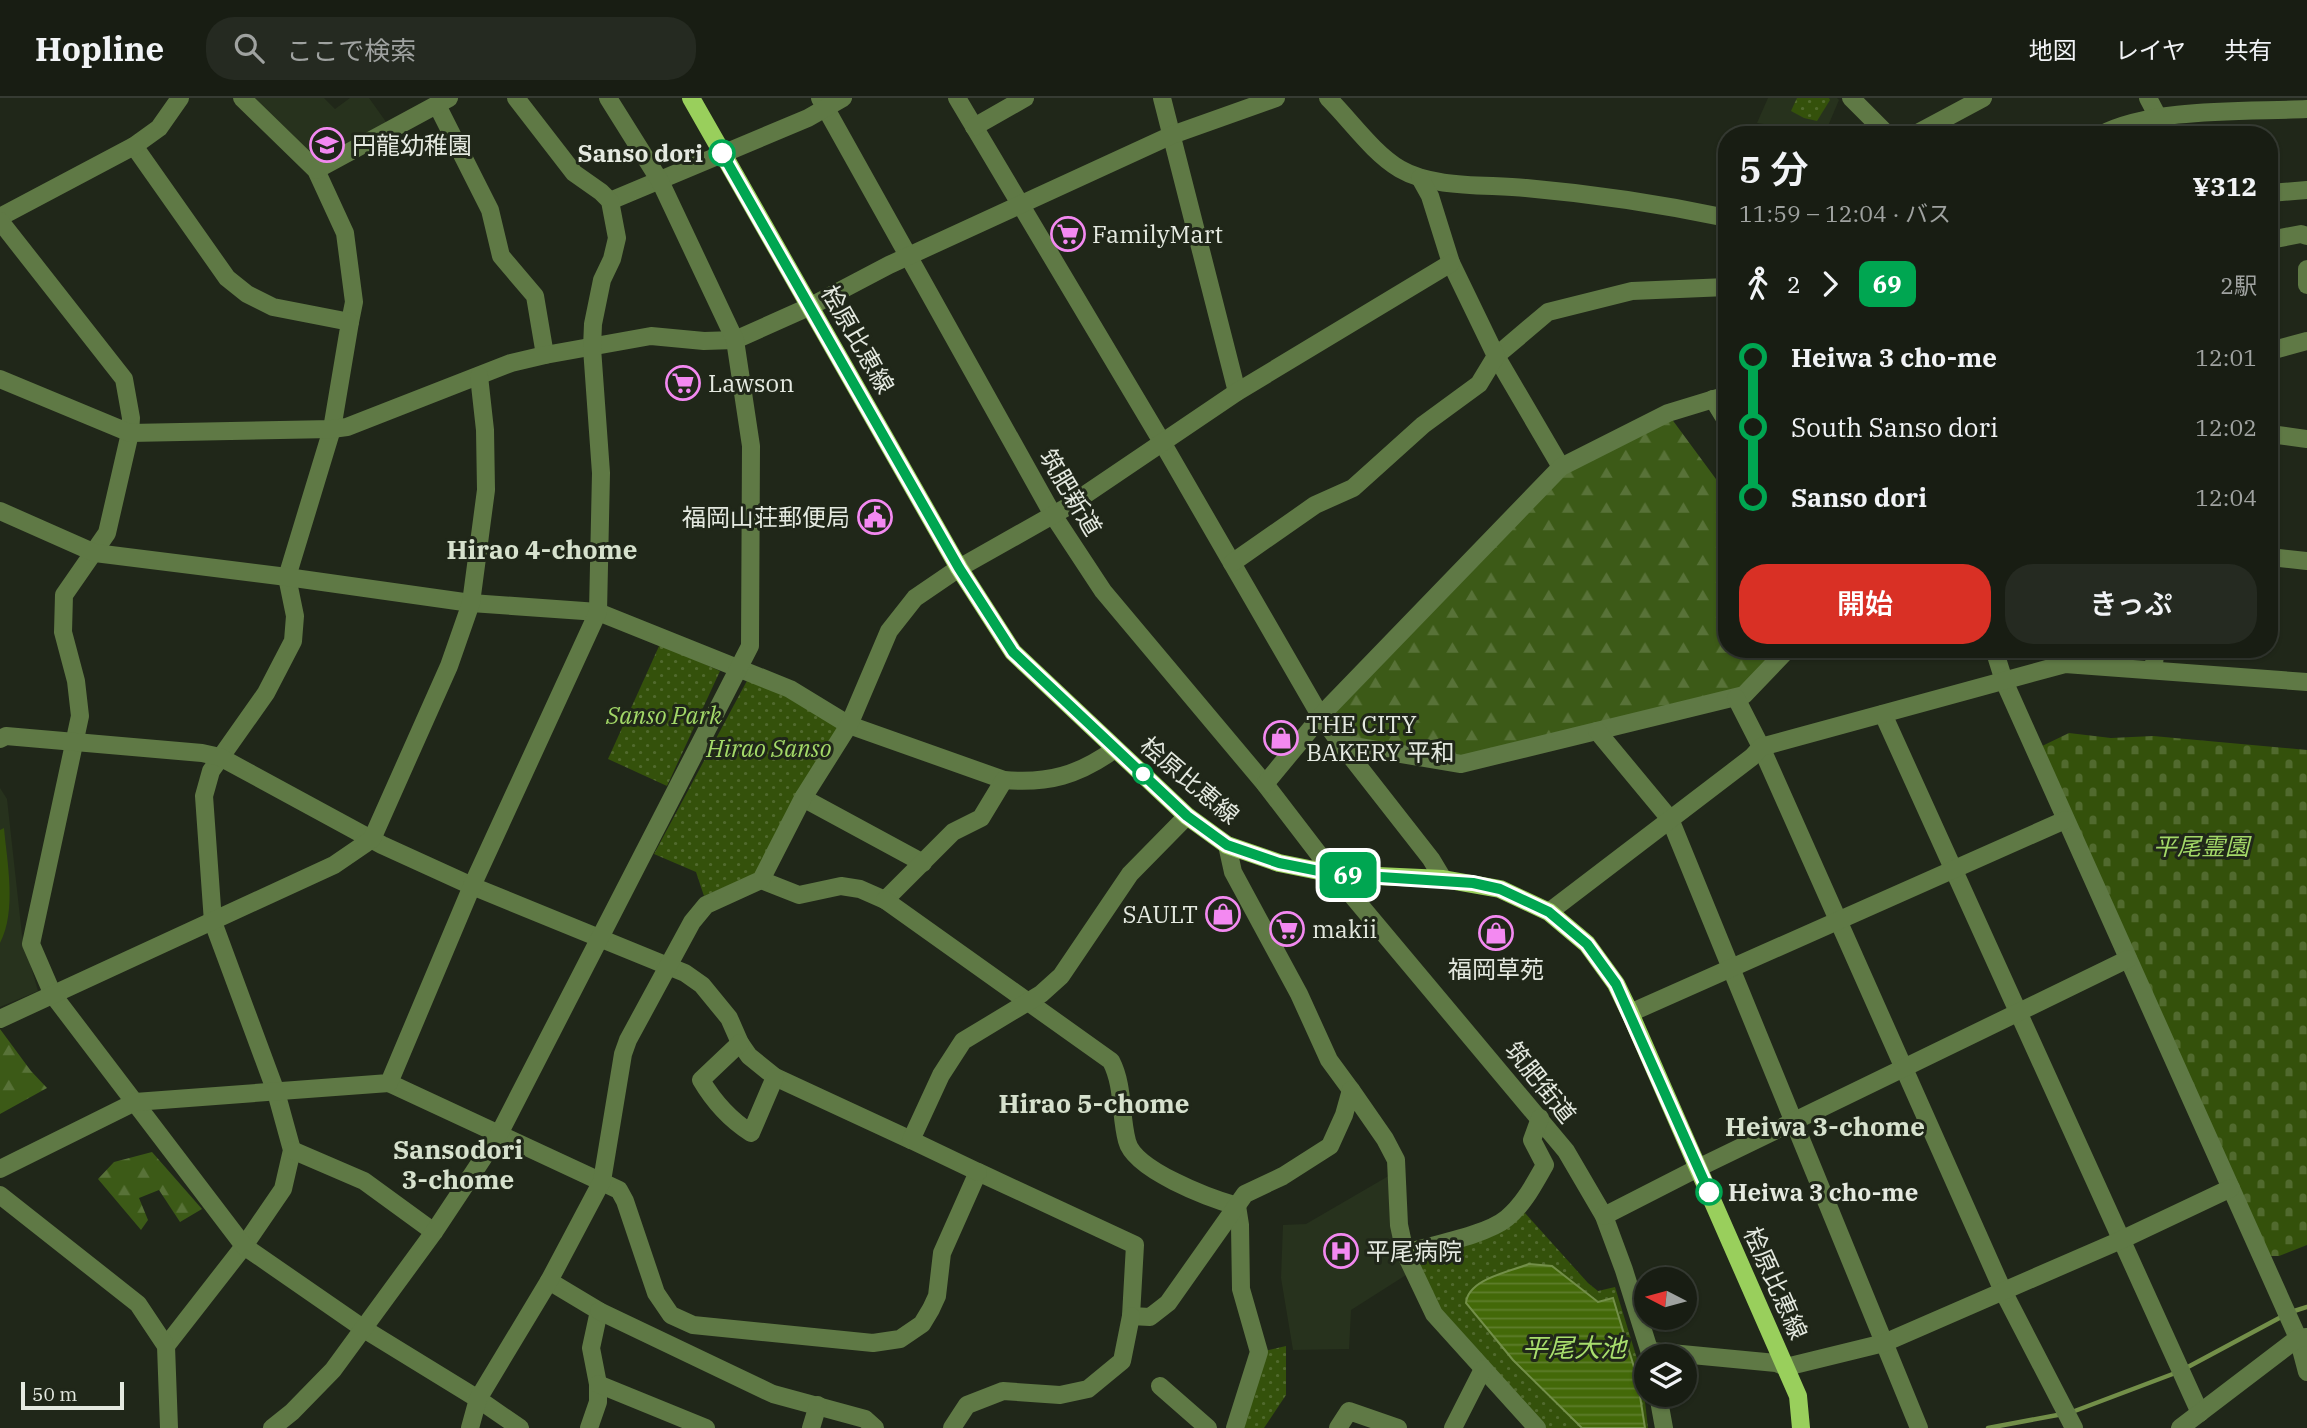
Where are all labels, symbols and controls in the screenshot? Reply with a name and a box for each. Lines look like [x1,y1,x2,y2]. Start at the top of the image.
search box [206,17,696,80]
text: Hopline [35,27,164,70]
icon: search [230,29,268,67]
text: ここで検索 [286,33,416,67]
text: 地図 [2029,34,2077,66]
text: レイヤ [2115,34,2186,66]
text: 共有 [2224,34,2272,66]
school or university icon: 円龍幼稚園 [308,126,346,164]
place label: 円龍幼稚園 [352,129,472,161]
place label: Sanso dori [578,137,703,169]
marker: Sanso dori [709,140,735,166]
text: 5 分 [1739,144,1809,193]
text: ¥312 [2192,169,2257,203]
text: 11:59 – 12:04 · バス [1739,198,1951,228]
supermarket icon: FamilyMart [1049,215,1087,253]
place label: FamilyMart [1092,218,1223,250]
icon: walk [1739,265,1777,303]
icon: forward [1811,265,1849,303]
text: 69 [1873,268,1902,300]
text: 2 [1787,269,1801,299]
text: 2駅 [2220,270,2257,300]
street label: 桧原比恵線 [814,279,902,399]
text: Heiwa 3 cho-me [1791,340,1997,374]
text: 12:01 [2195,342,2257,372]
supermarket icon: Lawson [664,364,702,402]
place label: Lawson [708,367,794,399]
text: South Sanso dori [1791,410,1998,444]
text: 12:02 [2195,412,2257,442]
street label: 筑肥新道 [1033,443,1109,541]
text: Sanso dori [1791,480,1927,514]
text: 12:04 [2195,482,2257,512]
public building icon: 福岡山荘郵便局 [856,498,894,536]
place label: 福岡山荘郵便局 [682,501,850,533]
district label: Hirao 4-chome [446,532,638,566]
button: 開始 [1739,564,1991,644]
button: きっぷ [2005,564,2257,644]
park label: Sanso Park [605,699,722,731]
place label: THE CITY BAKERY 平和 [1306,708,1454,768]
shop icon: THE CITY BAKERY 平和 [1262,719,1300,757]
street label: 桧原比恵線 [1134,729,1246,831]
park label: Hirao Sanso [705,732,832,764]
unlabelled marker [1133,764,1153,784]
park label: 平尾霊園 [2153,830,2252,862]
line badge: 69 [1316,852,1380,898]
text: 69 [1334,859,1362,891]
shop icon: SAULT [1204,895,1242,933]
place label: SAULT [1122,898,1198,930]
supermarket icon: makii [1268,910,1306,948]
place label: makii [1312,913,1377,945]
shop icon: 福岡草苑 [1477,914,1515,952]
place label: 福岡草苑 [1448,953,1544,985]
street label: 筑肥街道 [1498,1035,1584,1129]
district label: Hirao 5-chome [998,1086,1190,1120]
district label: Heiwa 3-chome [1725,1109,1925,1143]
district label: Sansodori 3-chome [393,1132,523,1196]
place label: Heiwa 3 cho-me [1728,1176,1918,1208]
marker: Heiwa 3 cho-me [1696,1179,1722,1205]
street label: 桧原比恵線 [1737,1222,1815,1344]
hospital icon: 平尾病院 [1322,1232,1360,1270]
place label: 平尾病院 [1366,1235,1462,1267]
north arrow [1634,1267,1698,1330]
map controls [1634,1267,1697,1407]
water label: 平尾大池 [1522,1330,1629,1364]
button: layers [1634,1344,1697,1407]
scale bar [21,1379,124,1411]
text: 50 m [32,1382,77,1406]

